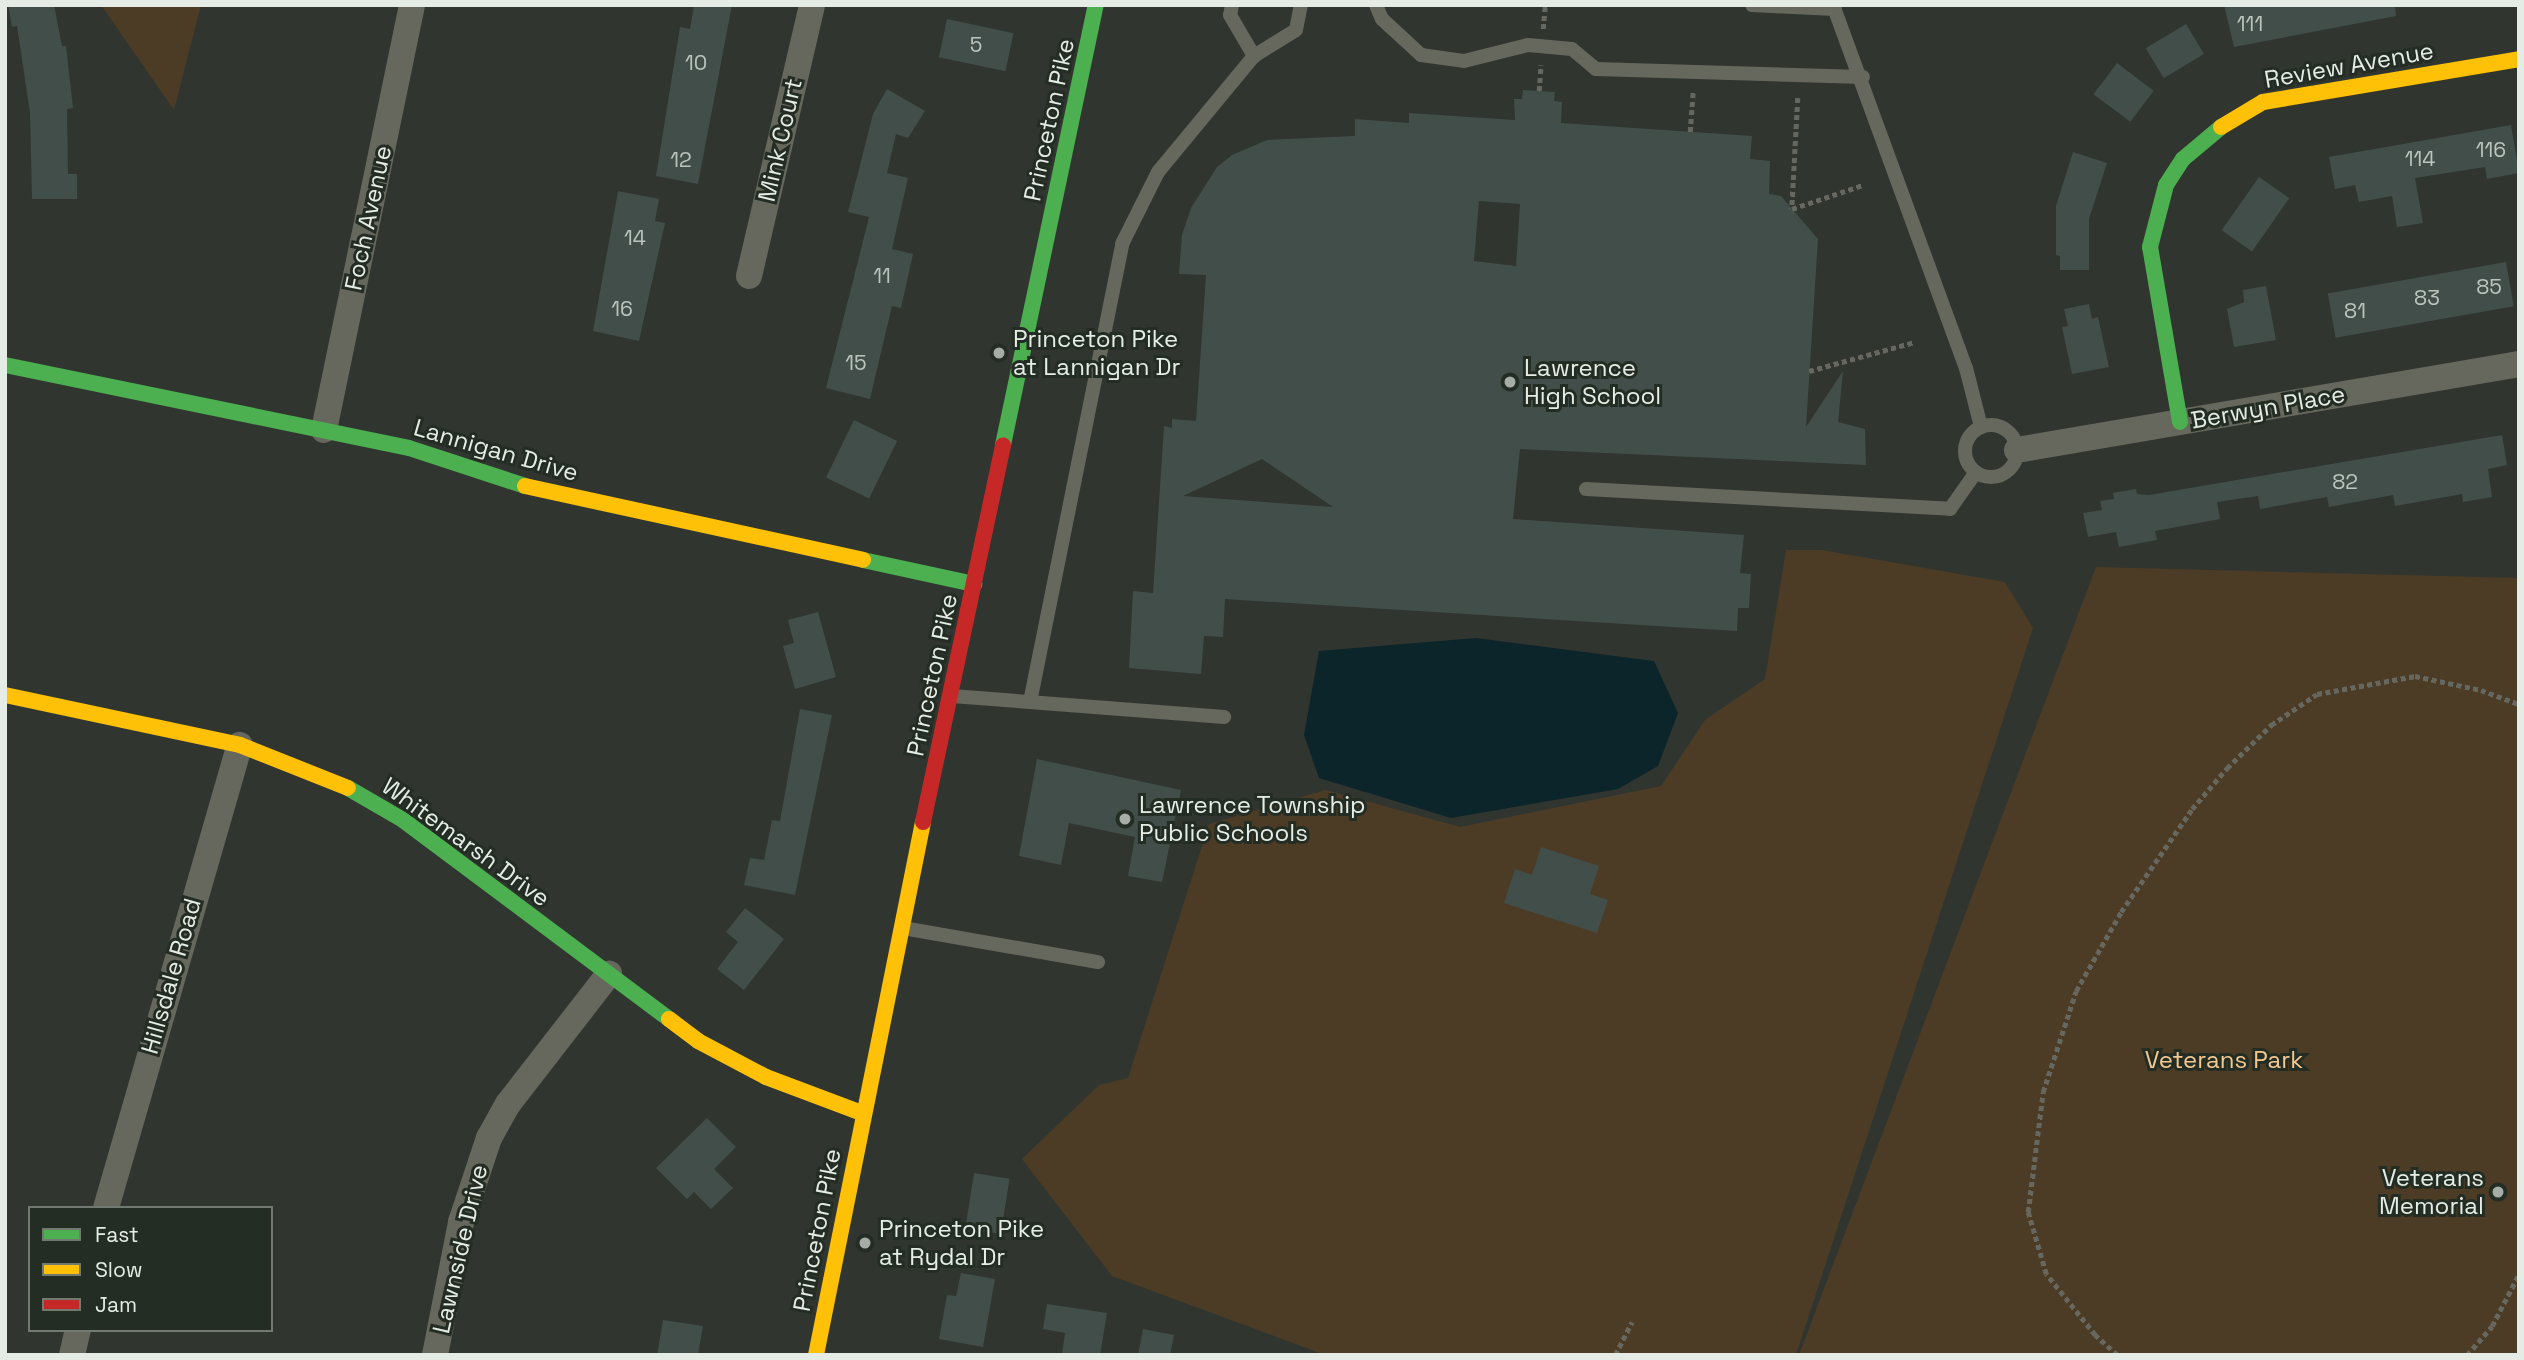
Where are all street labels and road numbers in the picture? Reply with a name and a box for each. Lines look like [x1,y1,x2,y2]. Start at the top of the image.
street label: Princeton Pike [1018,36,1080,204]
street label: Review Avenue [2262,36,2436,94]
street label: Mink Court [752,76,808,204]
street label: Foch Avenue [339,143,397,293]
street label: Berwyn Place [2189,379,2347,435]
street label: Lannigan Drive [410,413,582,487]
street label: Princeton Pike [901,591,963,759]
street label: Whitemarsh Drive [376,771,556,913]
street label: Hillsdale Road [135,895,207,1057]
street label: Princeton Pike [787,1146,847,1314]
street label: Lawnside Drive [427,1162,493,1336]

